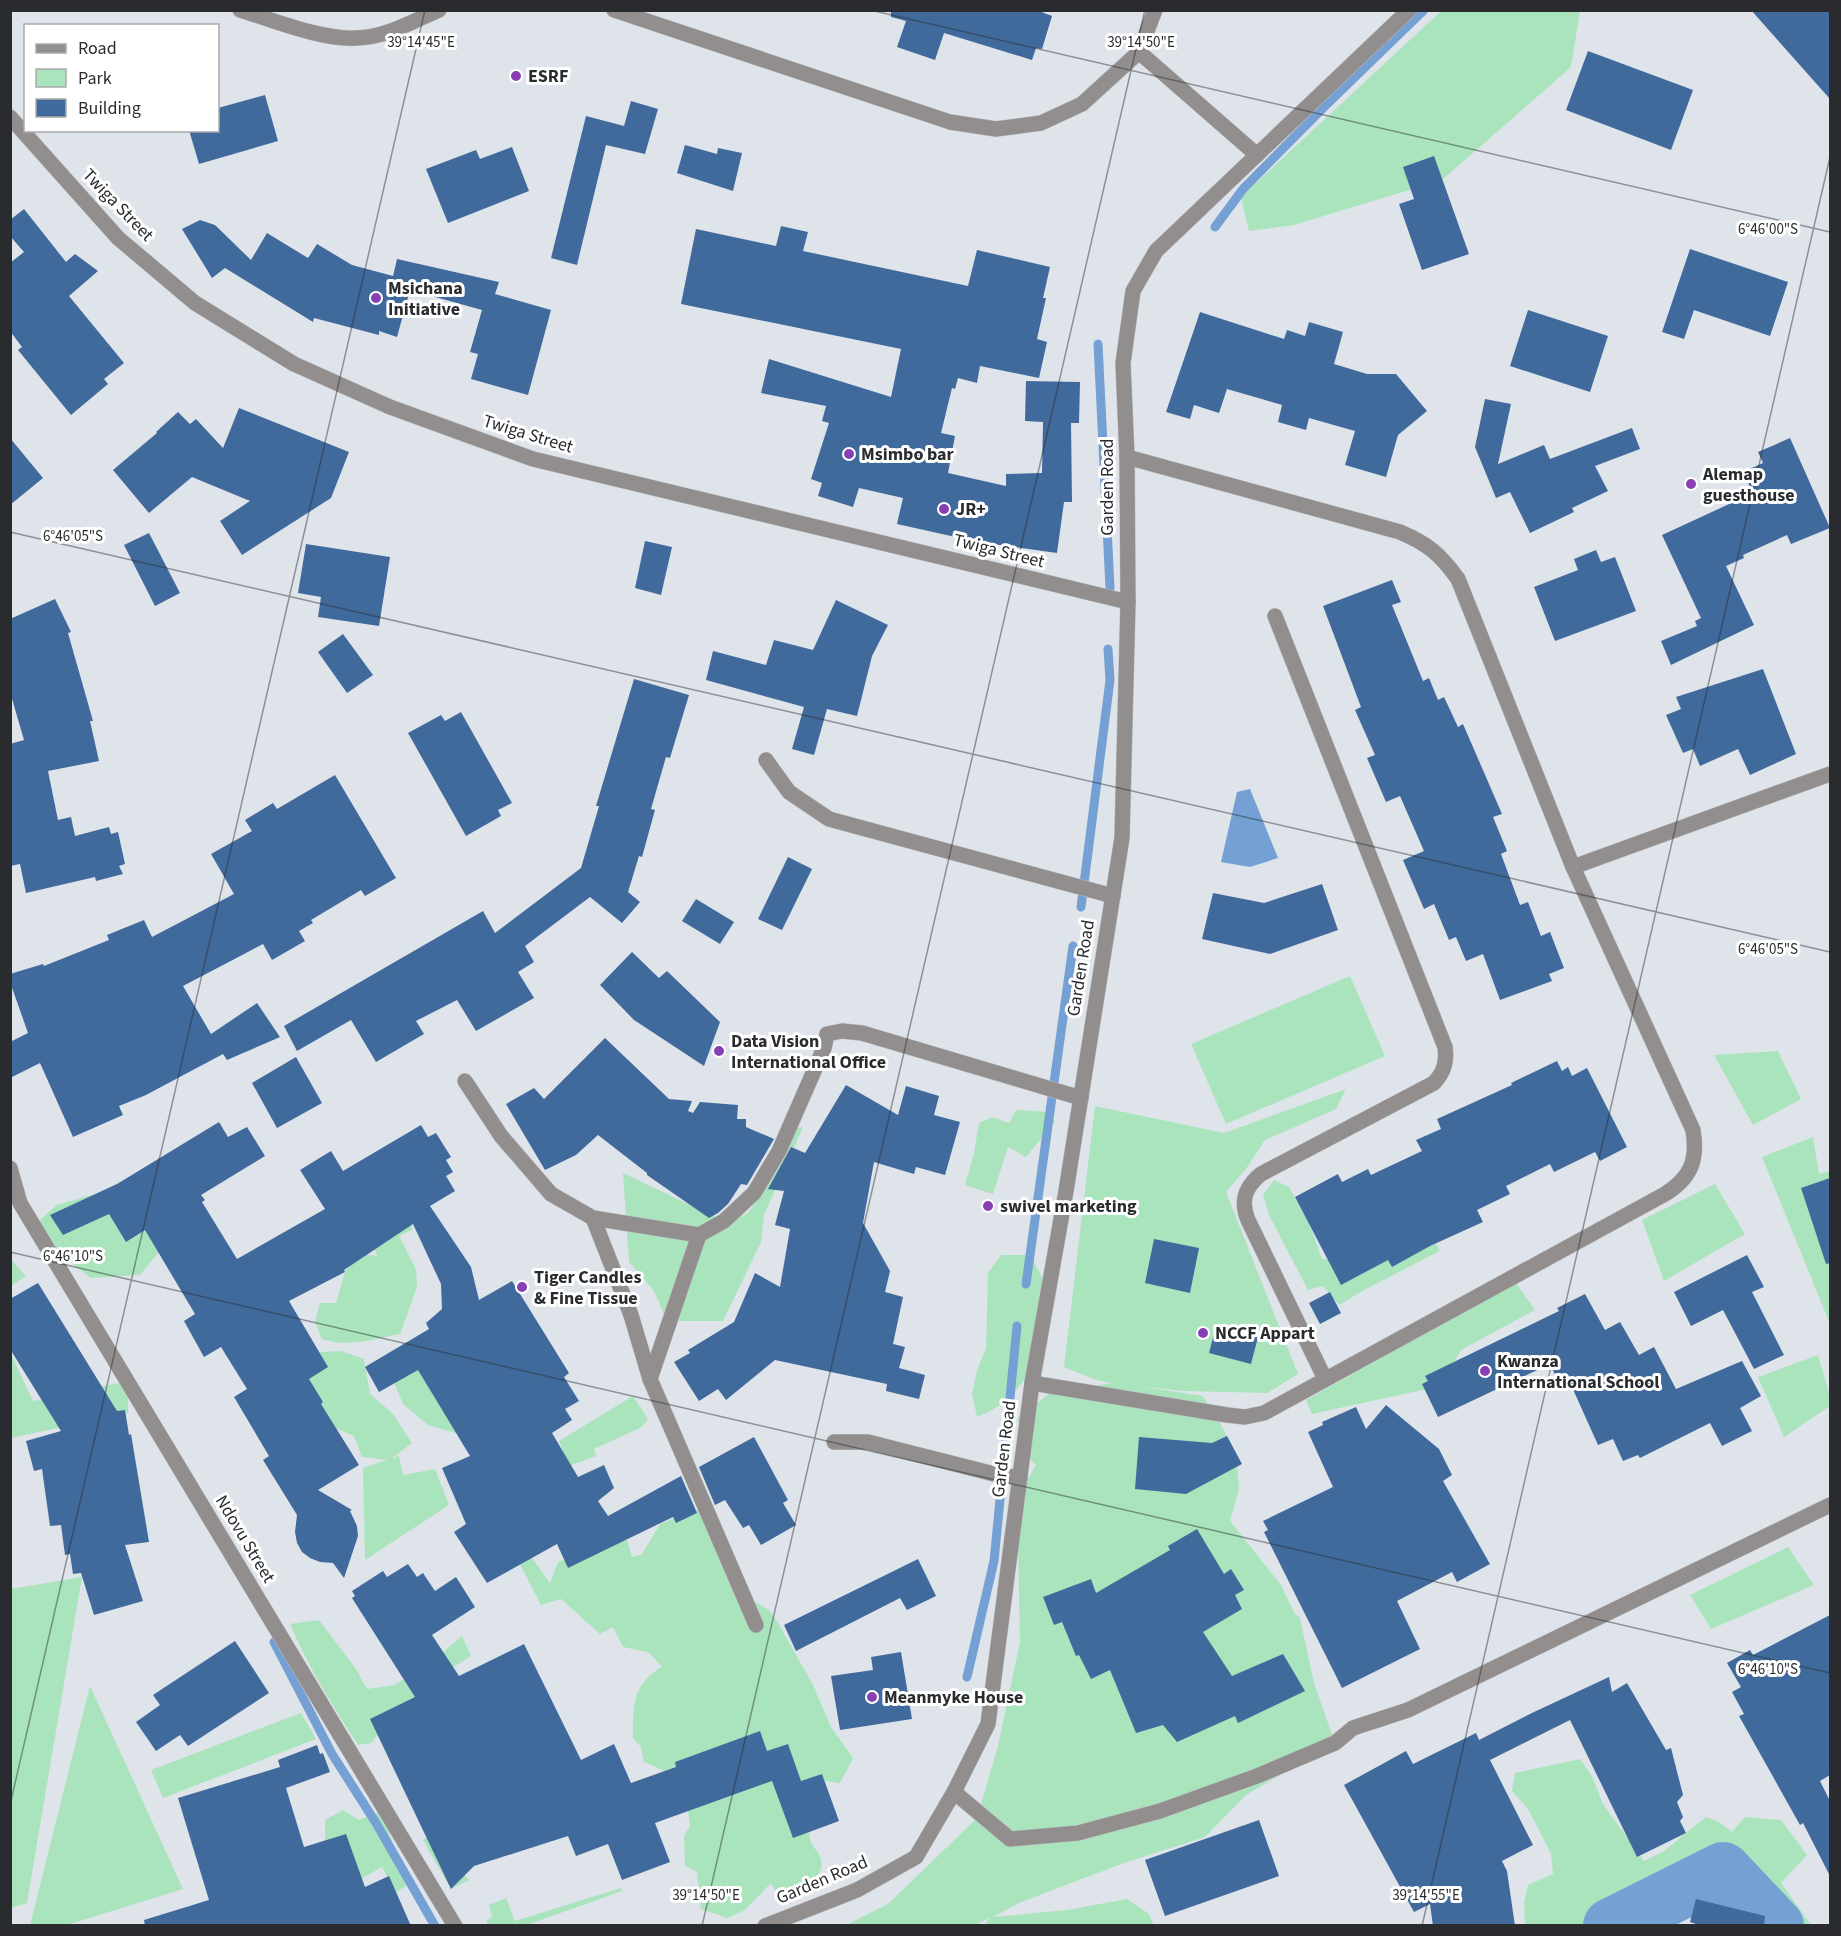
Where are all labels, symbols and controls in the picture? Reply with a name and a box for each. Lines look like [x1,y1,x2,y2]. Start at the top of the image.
legend [24,24,219,132]
text: 39°14'45"E [387,32,455,53]
text: 39°14'50"E [1107,32,1175,53]
text: Road [78,36,117,61]
place label: ESRF [528,64,568,89]
text: Park [78,66,112,91]
marker: ESRF [509,69,523,83]
text: Building [78,96,141,121]
street label: Twiga Street [77,163,159,247]
text: 6°46'00"S [1738,219,1798,240]
place label: Msichana Initiative [388,276,463,322]
marker: Msichana Initiative [369,291,383,305]
street label: Twiga Street [480,408,576,460]
street label: Garden Road [1095,438,1120,536]
place label: Msimbo bar [861,442,955,467]
marker: Msimbo bar [842,447,856,461]
place label: Alemap guesthouse [1702,462,1794,508]
marker: Alemap guesthouse [1684,477,1698,491]
place label: JR+ [956,497,986,522]
marker: JR+ [937,502,951,516]
text: 6°46'05"S [43,526,103,547]
street label: Twiga Street [951,528,1047,574]
street label: Garden Road [1061,918,1101,1018]
text: 6°46'05"S [1738,939,1798,960]
place label: Data Vision International Office [731,1029,886,1075]
marker: Data Vision International Office [712,1044,726,1058]
place label: swivel marketing [1000,1194,1137,1219]
marker: swivel marketing [981,1199,995,1213]
text: 6°46'10"S [43,1246,103,1267]
place label: Tiger Candles & Fine Tissue [534,1265,641,1311]
marker: Tiger Candles & Fine Tissue [515,1280,529,1294]
place label: NCCF Appart [1215,1321,1315,1346]
marker: NCCF Appart [1196,1326,1210,1340]
place label: Kwanza International School [1497,1349,1659,1395]
marker: Kwanza International School [1478,1364,1492,1378]
street label: Garden Road [986,1399,1022,1499]
street label: Ndovu Street [209,1490,281,1588]
text: 6°46'10"S [1738,1659,1798,1680]
place label: Meanmyke House [884,1685,1023,1710]
marker: Meanmyke House [865,1690,879,1704]
street label: Garden Road [772,1849,872,1911]
text: 39°14'50"E [672,1885,740,1906]
text: 39°14'55"E [1392,1885,1460,1906]

